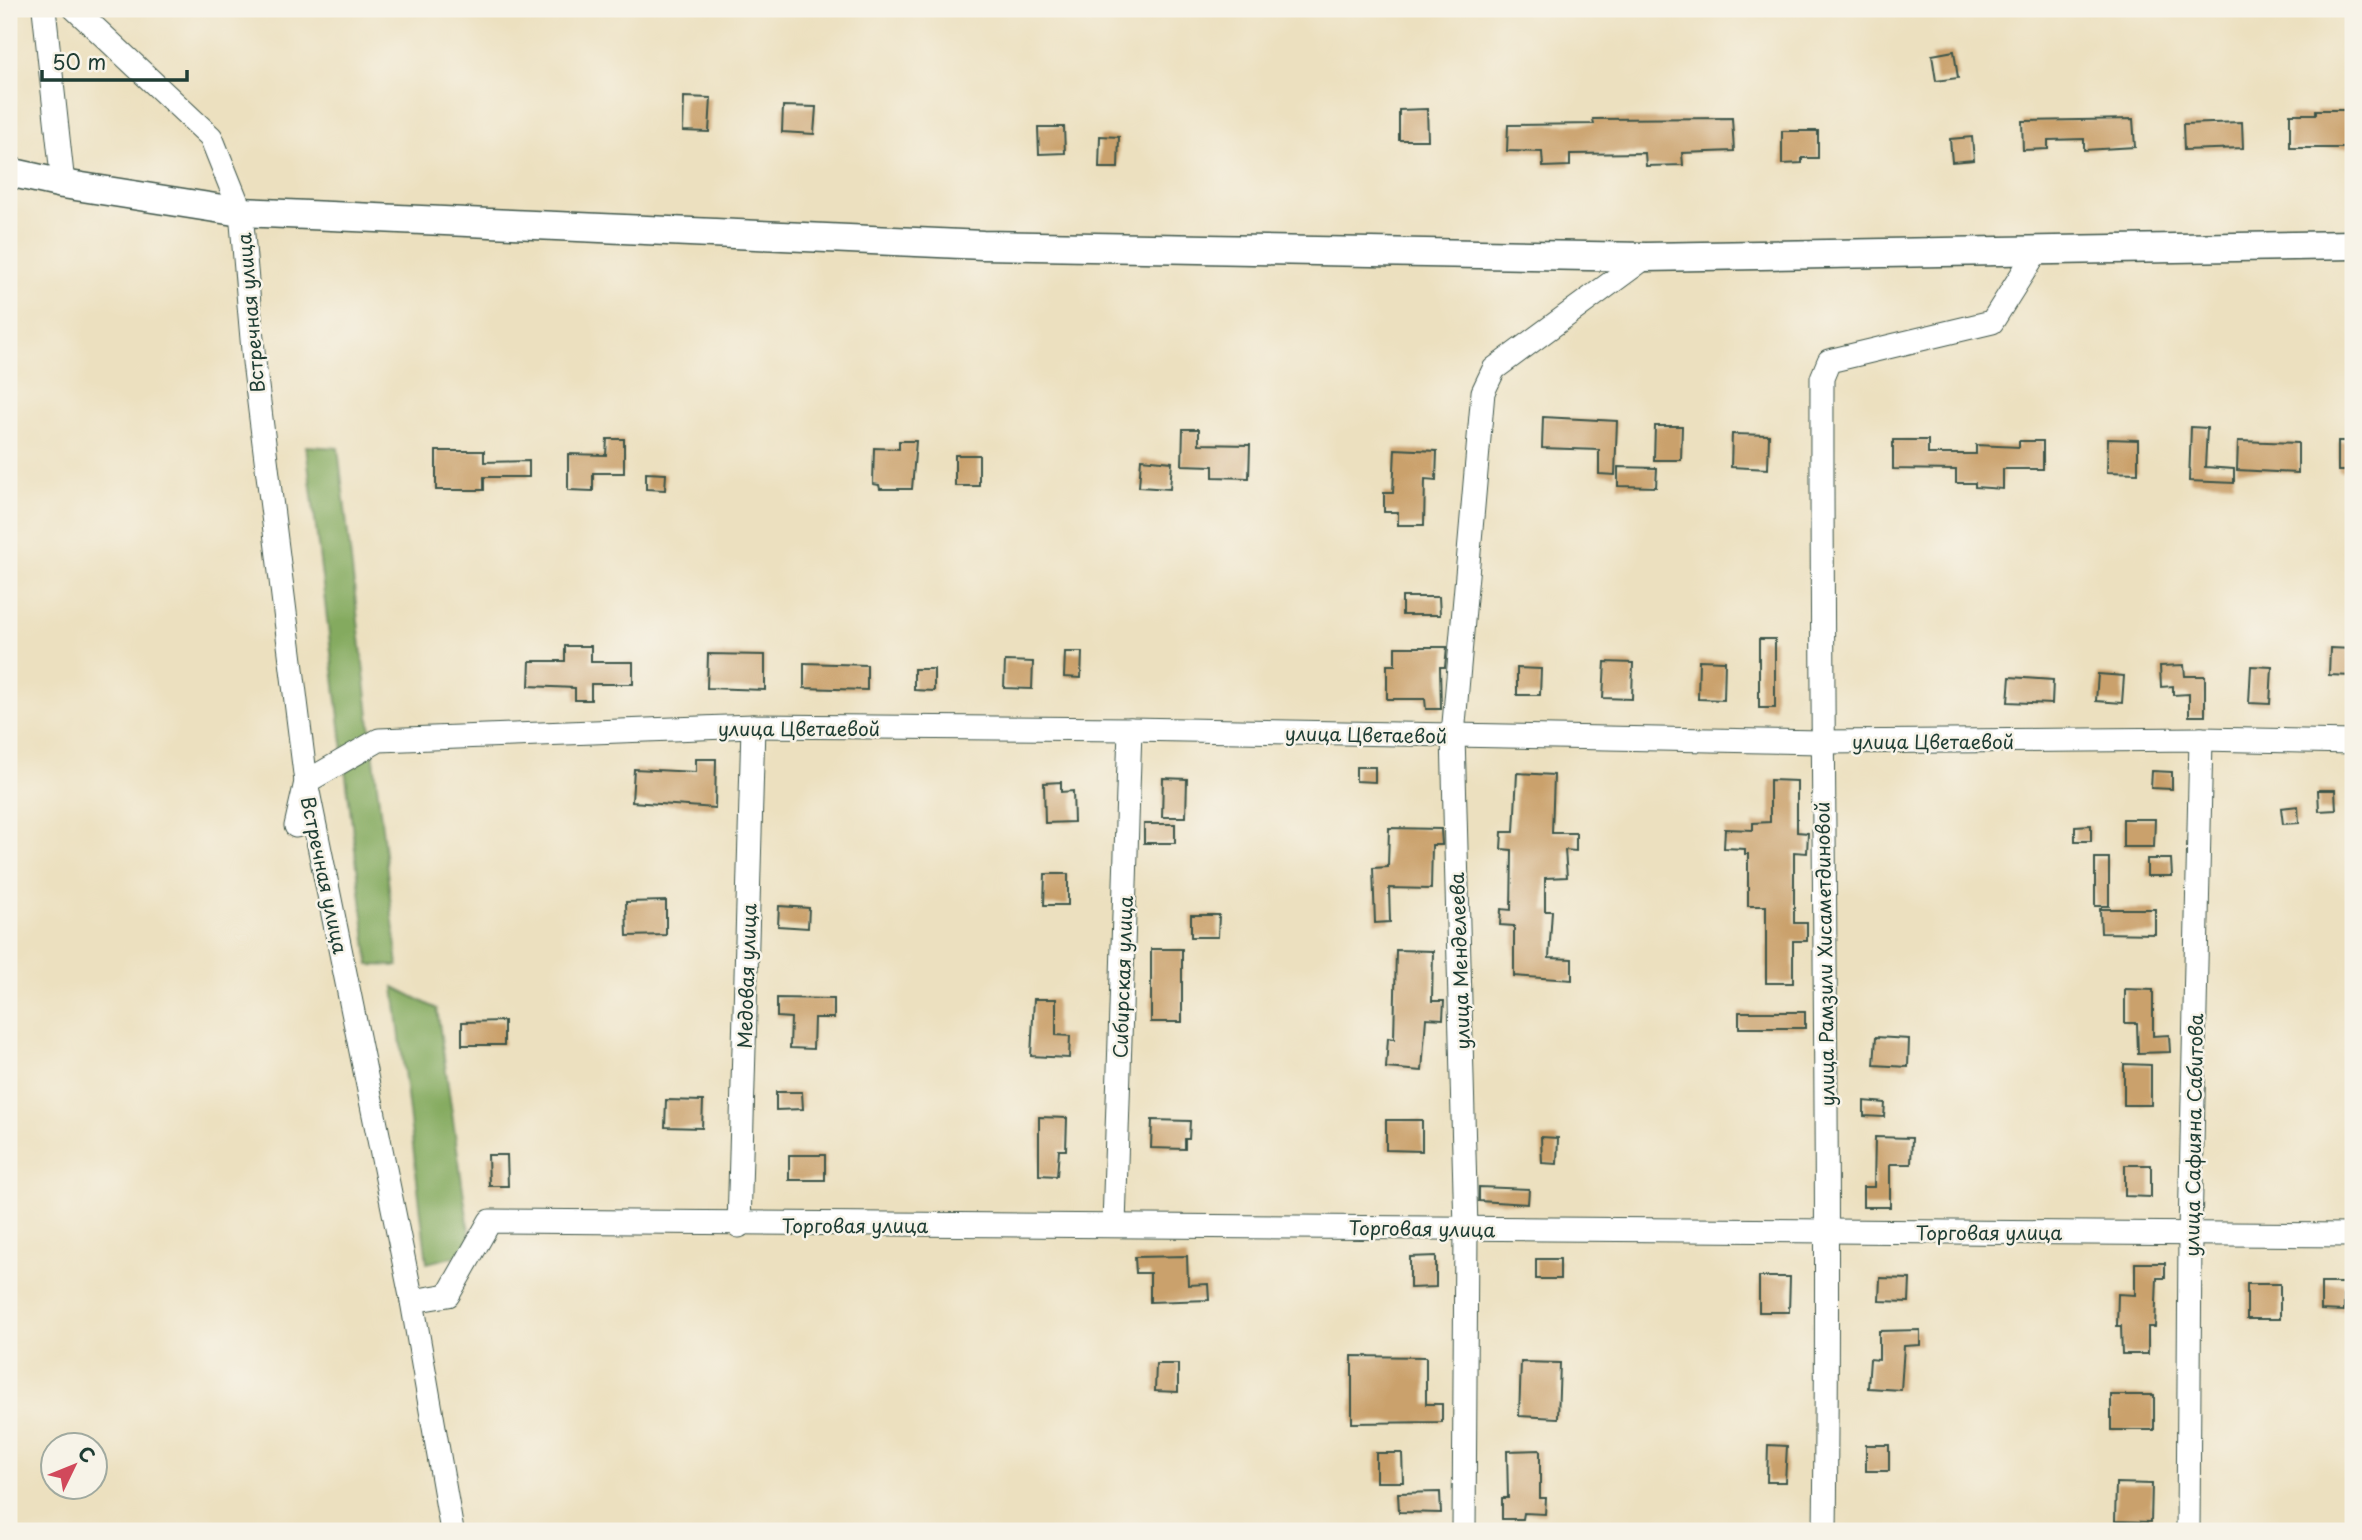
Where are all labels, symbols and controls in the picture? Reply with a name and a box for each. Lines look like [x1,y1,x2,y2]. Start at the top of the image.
scale bar [42,38,187,82]
text: 50 m [52,45,106,77]
street label: Встречная улица [229,232,271,394]
street label: улица Цветаевой [718,714,880,742]
street label: улица Цветаевой [1285,719,1447,749]
street label: улица Цветаевой [1852,727,2014,755]
street label: Встречная улица [295,794,355,956]
street label: улица Рамзили Хисаметдиновой [1807,801,1841,1107]
street label: улица Менделеева [1442,872,1476,1050]
street label: Сибирская улица [1105,895,1139,1059]
street label: Медовая улица [729,903,763,1049]
street label: улица Сафияна Сабитова [2177,1013,2209,1257]
street label: Торговая улица [782,1211,928,1239]
street label: Торговая улица [1348,1213,1496,1243]
street label: Торговая улица [1916,1218,2062,1246]
north arrow [38,1432,108,1502]
text: С [72,1439,102,1469]

